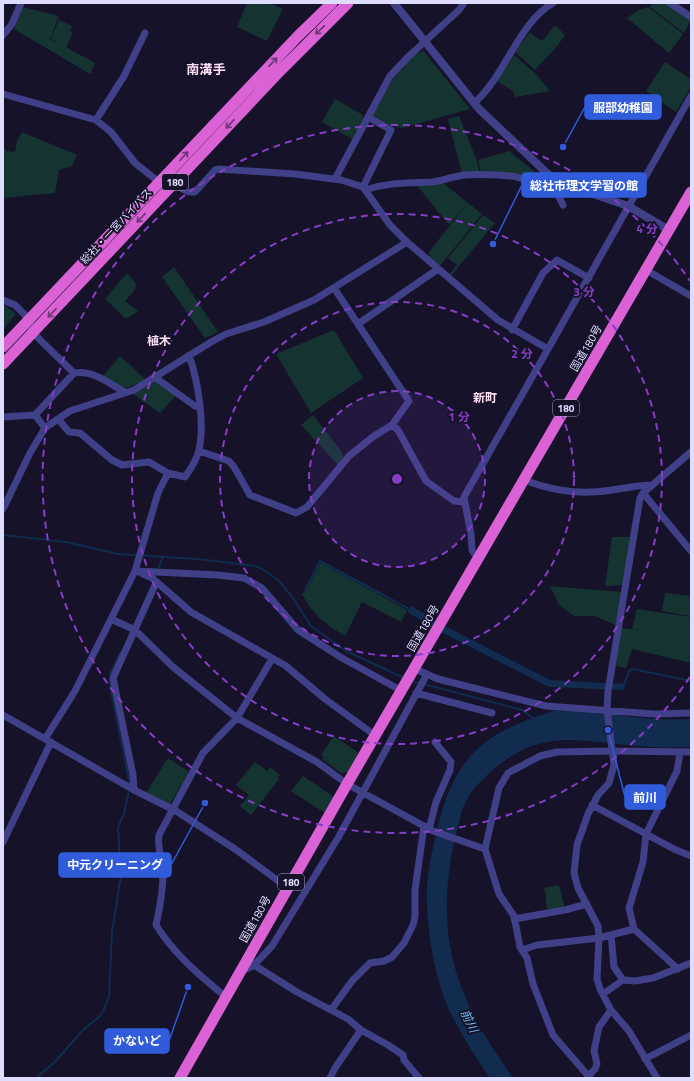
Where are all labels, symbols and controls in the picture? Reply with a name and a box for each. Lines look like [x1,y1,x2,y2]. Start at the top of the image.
one-way arrow [315,25,325,35]
one-way arrow [268,57,277,67]
district label: 南溝手 [186,59,226,79]
callout: 服部幼稚園 [585,95,661,119]
text: 服部幼稚園 [593,98,653,117]
one-way arrow [225,119,235,129]
one-way arrow [179,151,189,161]
callout: 総社市理文学習の館 [522,173,646,197]
road number: 180 [162,174,188,190]
text: 総社市理文学習の館 [530,176,638,195]
street label: 総社・一宮バイパス [76,184,156,268]
one-way arrow [136,213,146,223]
text: 4 分 [636,219,658,238]
text: 3 分 [573,282,595,301]
one-way arrow [47,308,57,318]
street label: 国道180号 [566,322,606,374]
district label: 植木 [147,331,171,350]
text: 2 分 [511,344,533,363]
district label: 新町 [473,388,497,407]
road number: 180 [553,400,579,416]
text: 1 分 [448,407,470,426]
centre of rings [390,472,404,486]
street label: 国道180号 [403,602,443,654]
callout: 前川 [625,785,665,809]
text: 前川 [633,788,657,807]
callout: 中元クリーニング [59,853,171,877]
text: 中元クリーニング [67,855,163,874]
road number: 180 [278,874,304,890]
street label: 国道180号 [236,893,274,945]
water label: 前川 [456,1006,484,1038]
callout: かないど [105,1029,169,1053]
text: かないど [113,1031,161,1050]

